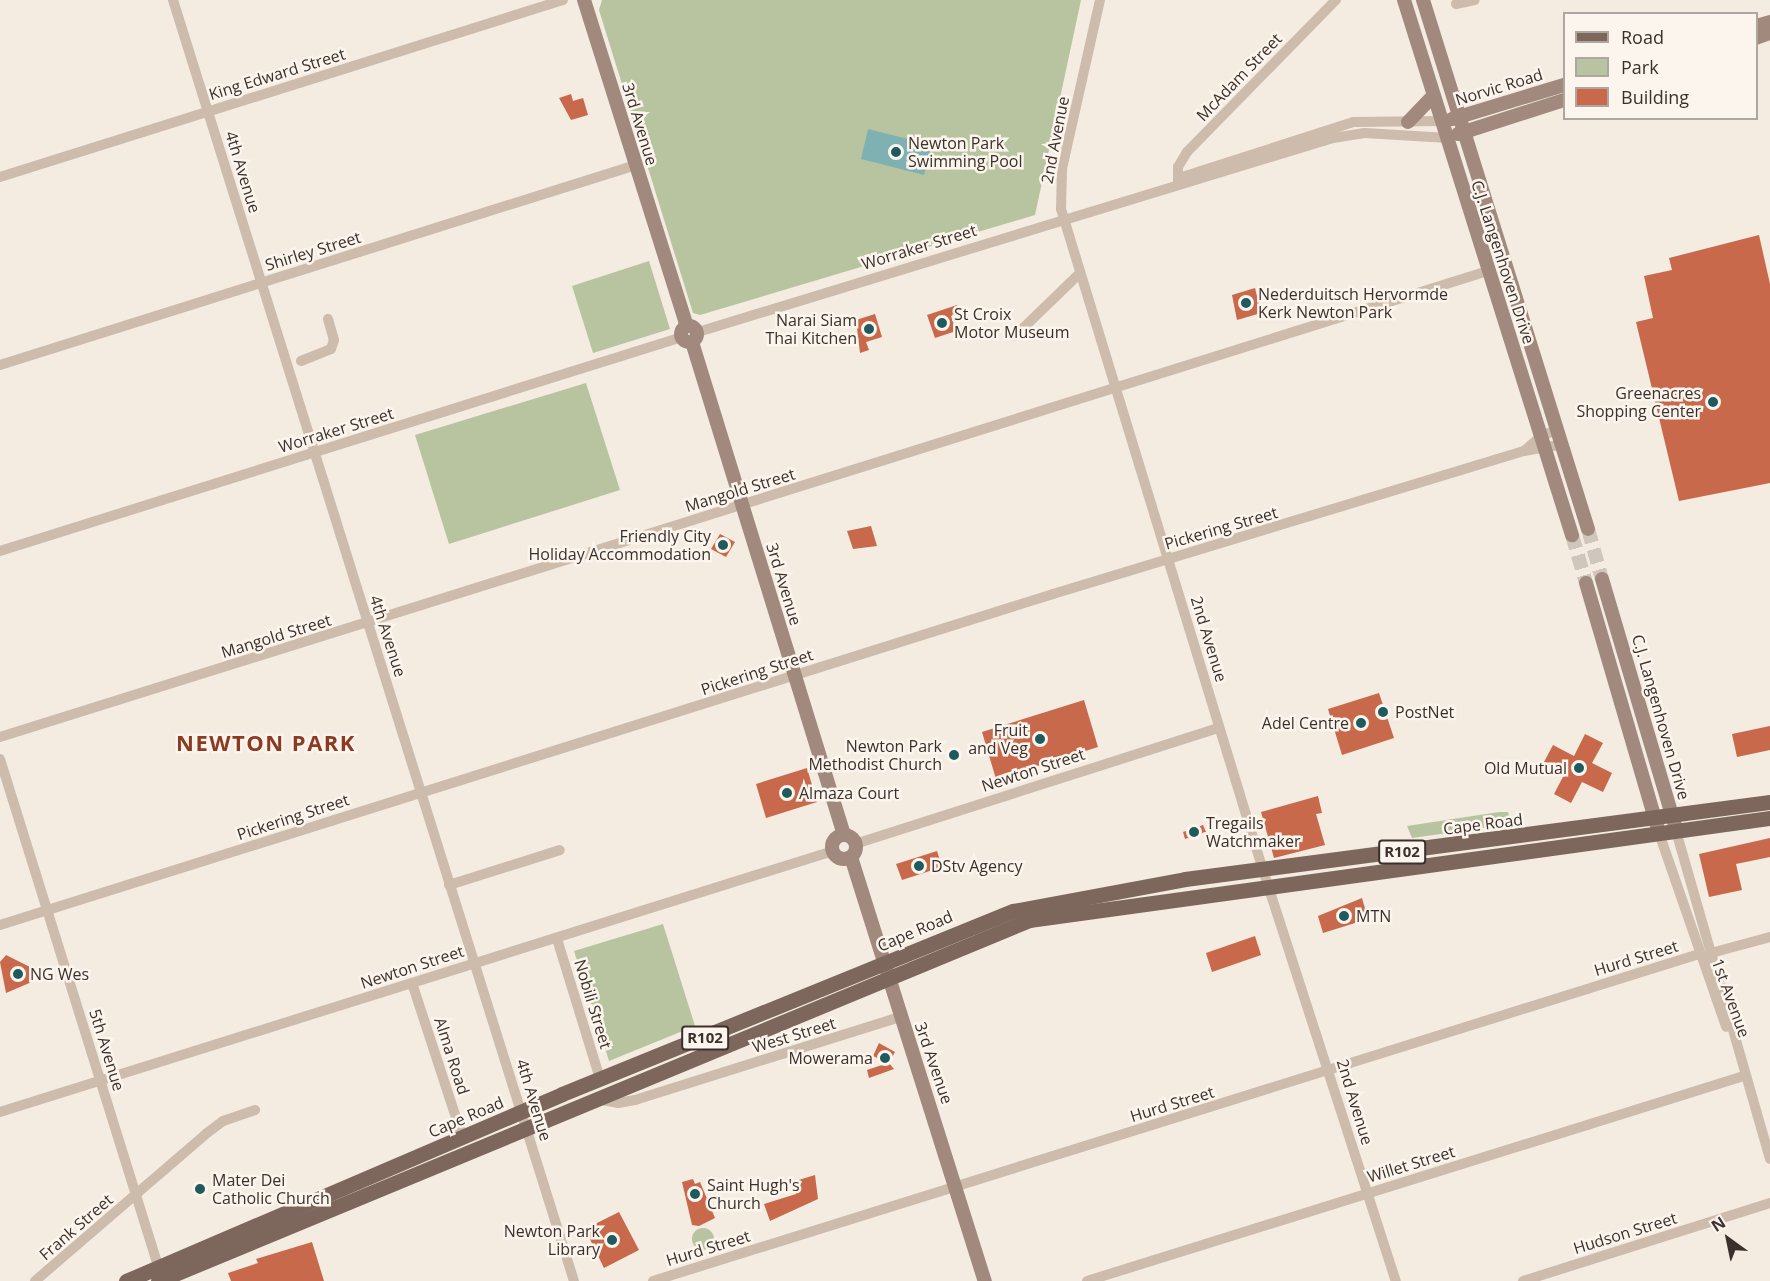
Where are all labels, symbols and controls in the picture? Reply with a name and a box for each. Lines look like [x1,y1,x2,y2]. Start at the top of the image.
legend [1563,12,1758,120]
text: Road [1621,25,1664,49]
street label: McAdam Street [1192,29,1286,125]
street label: King Edward Street [206,44,348,104]
text: Park [1621,55,1659,79]
street label: Norvic Road [1453,65,1545,109]
street label: 3rd Avenue [618,80,662,168]
text: Building [1621,85,1689,109]
street label: 2nd Avenue [1037,95,1073,185]
street label: 4th Avenue [221,129,265,215]
place label: Newton Park Swimming Pool [908,133,1022,171]
marker: Newton Park Swimming Pool [889,145,903,159]
street label: C.J. Langenhoven Drive [1467,178,1539,346]
street label: Worraker Street [859,220,979,274]
street label: Shirley Street [263,227,363,275]
place label: Nederduitsch Hervormde Kerk Newton Park [1258,284,1448,322]
marker: Nederduitsch Hervormde Kerk Newton Park [1239,296,1253,310]
place label: St Croix Motor Museum [954,304,1069,342]
place label: Narai Siam Thai Kitchen [765,310,857,348]
marker: St Croix Motor Museum [935,316,949,330]
marker: Narai Siam Thai Kitchen [862,322,876,336]
place label: Greenacres Shopping Center [1576,383,1701,421]
marker: Greenacres Shopping Center [1706,395,1720,409]
street label: Worraker Street [276,403,396,457]
street label: Mangold Street [683,464,797,516]
street label: Pickering Street [1162,503,1280,553]
place label: Friendly City Holiday Accommodation [528,526,711,564]
marker: Friendly City Holiday Accommodation [716,538,730,552]
street label: 3rd Avenue [762,540,806,628]
street label: 4th Avenue [366,593,410,679]
street label: 2nd Avenue [1187,594,1231,684]
street label: Mangold Street [219,610,333,662]
street label: C.J. Langenhoven Drive [1628,632,1694,802]
street label: Pickering Street [699,645,815,699]
place label: PostNet [1395,702,1454,722]
marker: PostNet [1376,705,1390,719]
place label: Adel Centre [1262,713,1349,733]
marker: Adel Centre [1354,716,1368,730]
place label: Fruit and Veg [968,720,1028,758]
district label: NEWTON PARK [176,730,356,756]
marker: Fruit and Veg [1033,732,1047,746]
place label: Newton Park Methodist Church [808,736,942,774]
street label: Newton Street [979,744,1087,796]
marker: Newton Park Methodist Church [947,748,961,762]
place label: Old Mutual [1484,758,1567,778]
marker: Old Mutual [1572,761,1586,775]
place label: Almaza Court [799,783,899,803]
marker: Almaza Court [780,786,794,800]
street label: Pickering Street [235,790,351,844]
street label: Cape Road [1442,810,1524,838]
place label: Tregails Watchmaker [1206,813,1300,851]
marker: Tregails Watchmaker [1187,825,1201,839]
road number: R102 [1378,840,1426,864]
place label: DStv Agency [931,856,1023,876]
marker: DStv Agency [912,859,926,873]
place label: MTN [1356,906,1391,926]
street label: Cape Road [874,907,956,955]
marker: MTN [1337,909,1351,923]
street label: Hurd Street [1592,936,1680,980]
street label: Newton Street [358,941,466,993]
street label: 1st Avenue [1708,956,1754,1040]
street label: Nobili Street [570,957,616,1051]
place label: NG Wes [30,964,89,984]
marker: NG Wes [11,967,25,981]
street label: 5th Avenue [85,1007,129,1093]
street label: West Street [750,1013,838,1057]
street label: Alma Road [430,1015,474,1097]
street label: 3rd Avenue [911,1020,957,1106]
road number: R102 [681,1026,729,1050]
place label: Mowerama [788,1048,873,1068]
marker: Mowerama [878,1051,892,1065]
street label: 4th Avenue [512,1057,556,1143]
street label: 2nd Avenue [1333,1057,1377,1147]
street label: Hurd Street [1128,1082,1216,1126]
street label: Cape Road [425,1093,507,1141]
street label: Willet Street [1365,1142,1457,1186]
place label: Mater Dei Catholic Church [212,1170,330,1208]
place label: Saint Hugh's Church [707,1175,800,1213]
marker: Mater Dei Catholic Church [193,1182,207,1196]
marker: Saint Hugh's Church [688,1187,702,1201]
street label: Frank Street [35,1190,117,1264]
street label: Hudson Street [1571,1208,1679,1258]
north arrow [1698,1209,1758,1269]
text: N [1707,1211,1730,1237]
place label: Newton Park Library [504,1221,600,1259]
street label: Hurd Street [664,1226,752,1270]
marker: Newton Park Library [605,1233,619,1247]

